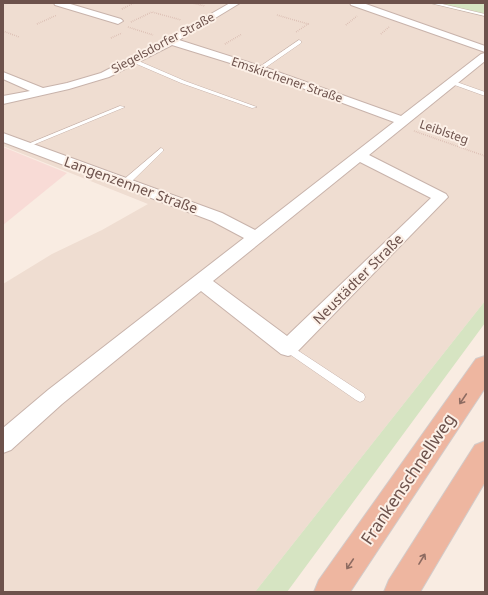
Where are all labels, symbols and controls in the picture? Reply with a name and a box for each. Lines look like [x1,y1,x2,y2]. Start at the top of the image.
street label: Siegelsdorfer Straße [108,8,218,77]
street label: Emskirchener Straße [229,52,345,107]
street label: Leiblsteg [417,115,471,148]
street label: Langenzenner Straße [62,152,201,218]
street label: Neustädter Straße [308,229,407,328]
one-way arrow [459,393,467,404]
street label: Frankenschnellweg [355,409,460,549]
one-way arrow [418,553,426,565]
one-way arrow [346,558,354,569]

